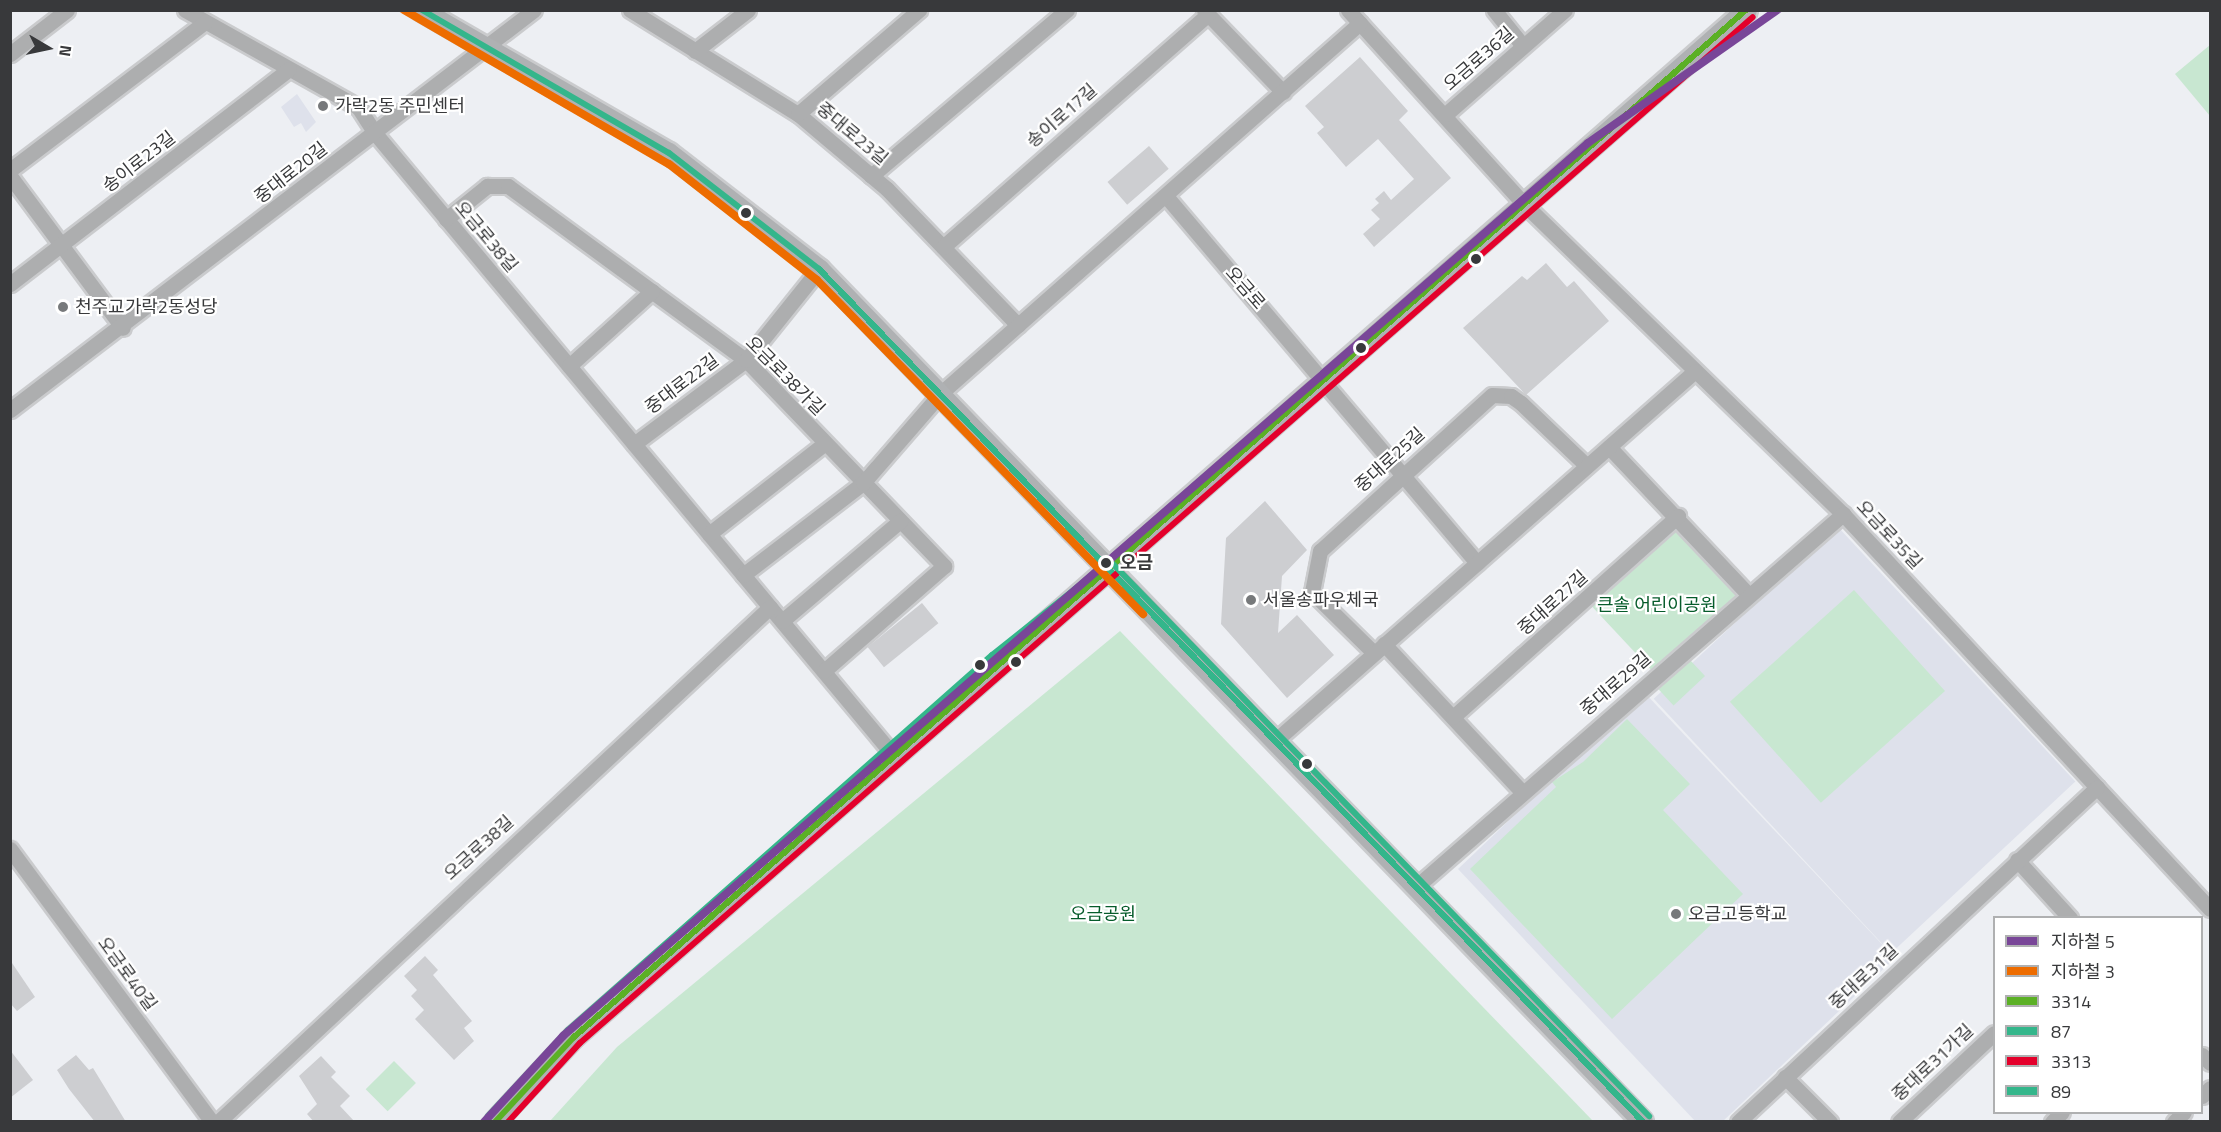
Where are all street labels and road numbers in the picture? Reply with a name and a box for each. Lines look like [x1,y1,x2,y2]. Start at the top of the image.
street label: 오금로36길 [1439,23,1519,95]
street label: 송이로17길 [1022,80,1102,152]
street label: 중대로23길 [812,98,892,170]
street label: 송이로23길 [98,127,180,197]
street label: 중대로20길 [250,138,332,208]
street label: 오금로38길 [450,197,522,277]
street label: 오금로 [1221,262,1269,314]
street label: 오금로38가길 [741,332,829,420]
street label: 중대로22길 [641,349,723,419]
street label: 중대로25길 [1351,423,1429,497]
street label: 오금로35길 [1852,496,1926,574]
street label: 중대로27길 [1514,566,1592,640]
street label: 중대로29길 [1576,648,1656,720]
street label: 오금로38길 [440,811,518,885]
street label: 오금로40길 [93,933,161,1015]
street label: 중대로31길 [1825,940,1903,1014]
street label: 중대로31가길 [1888,1020,1978,1106]

